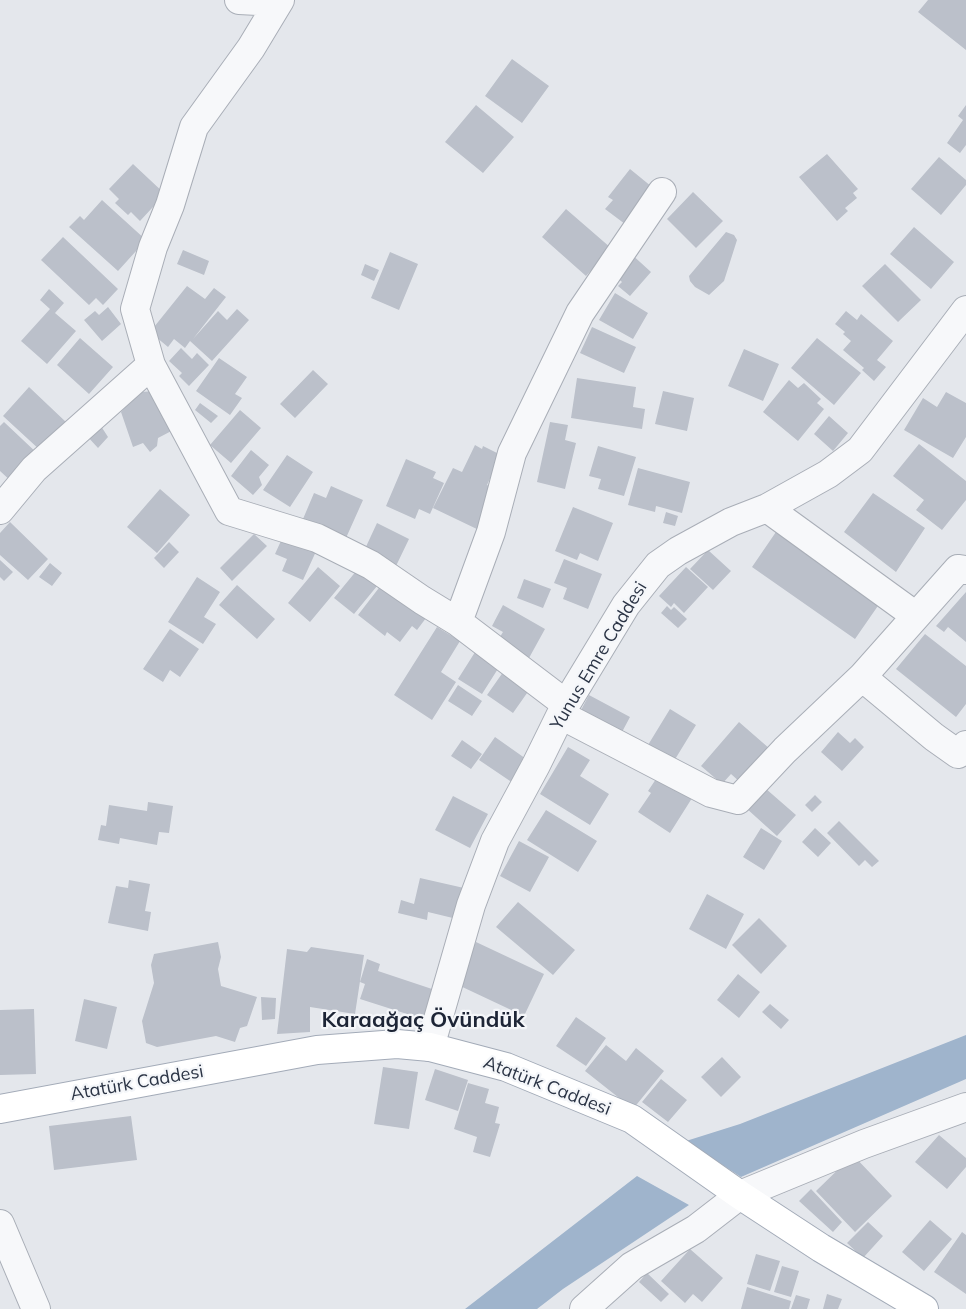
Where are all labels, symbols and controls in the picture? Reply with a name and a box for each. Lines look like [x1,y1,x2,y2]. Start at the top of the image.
street label: Yunus Emre Caddesi [546,578,652,734]
district label: Karaağaç Övündük [321,1007,525,1033]
street label: Atatürk Caddesi [480,1052,614,1120]
street label: Atatürk Caddesi [69,1061,205,1105]

